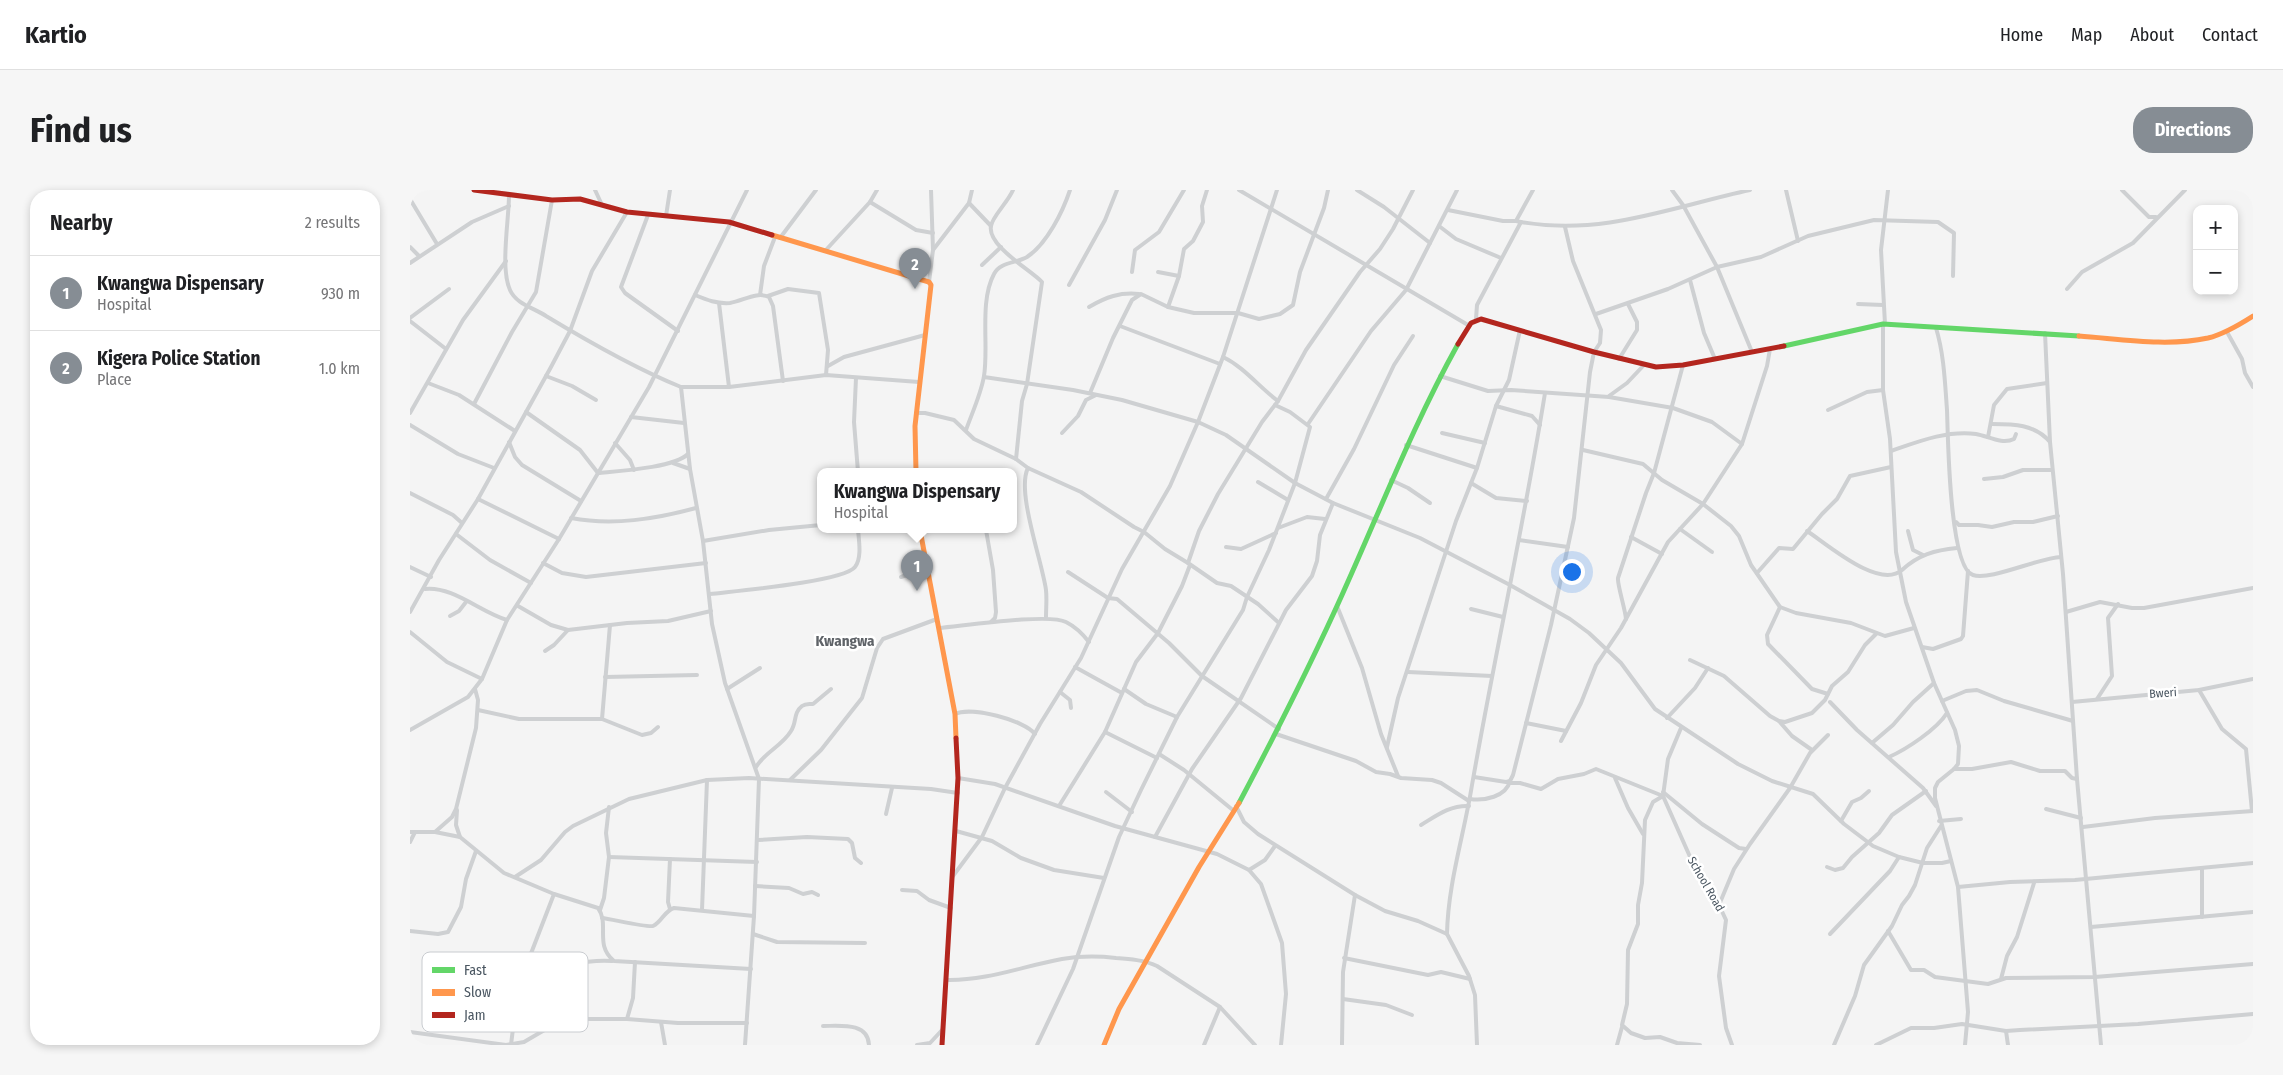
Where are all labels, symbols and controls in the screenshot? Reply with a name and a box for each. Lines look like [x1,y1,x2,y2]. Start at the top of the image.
text: Kartio [25,21,87,49]
text: Home [2000,24,2043,46]
text: Map [2071,24,2102,46]
text: About [2130,24,2174,46]
text: Contact [2202,24,2258,46]
button: Directions [2133,107,2253,153]
text: Find us [30,109,132,151]
map controls [2193,205,2238,295]
button: + [2193,205,2238,250]
text: Nearby [50,210,112,236]
text: 2 results [305,213,360,232]
pin: 2 [899,248,931,289]
button: − [2193,250,2238,295]
text: Kwangwa Dispensary [97,272,264,295]
text: 1 [63,284,69,303]
text: 930 m [321,284,360,303]
text: Hospital [97,295,152,314]
text: Kigera Police Station [97,347,260,370]
text: 2 [62,359,70,378]
text: 1.0 km [319,359,360,378]
text: Place [97,370,132,389]
popup [817,468,1017,533]
text: Kwangwa Dispensary [834,480,1000,503]
text: Hospital [834,503,888,522]
pin: 1 [901,550,933,591]
your location [1559,559,1585,585]
district label: Kwangwa [816,632,875,650]
street label: Bweri [2149,685,2177,701]
street label: School Road [1685,854,1727,914]
legend [422,952,588,1032]
text: Fast [464,962,487,979]
text: Slow [464,984,491,1001]
text: Jam [464,1007,485,1024]

